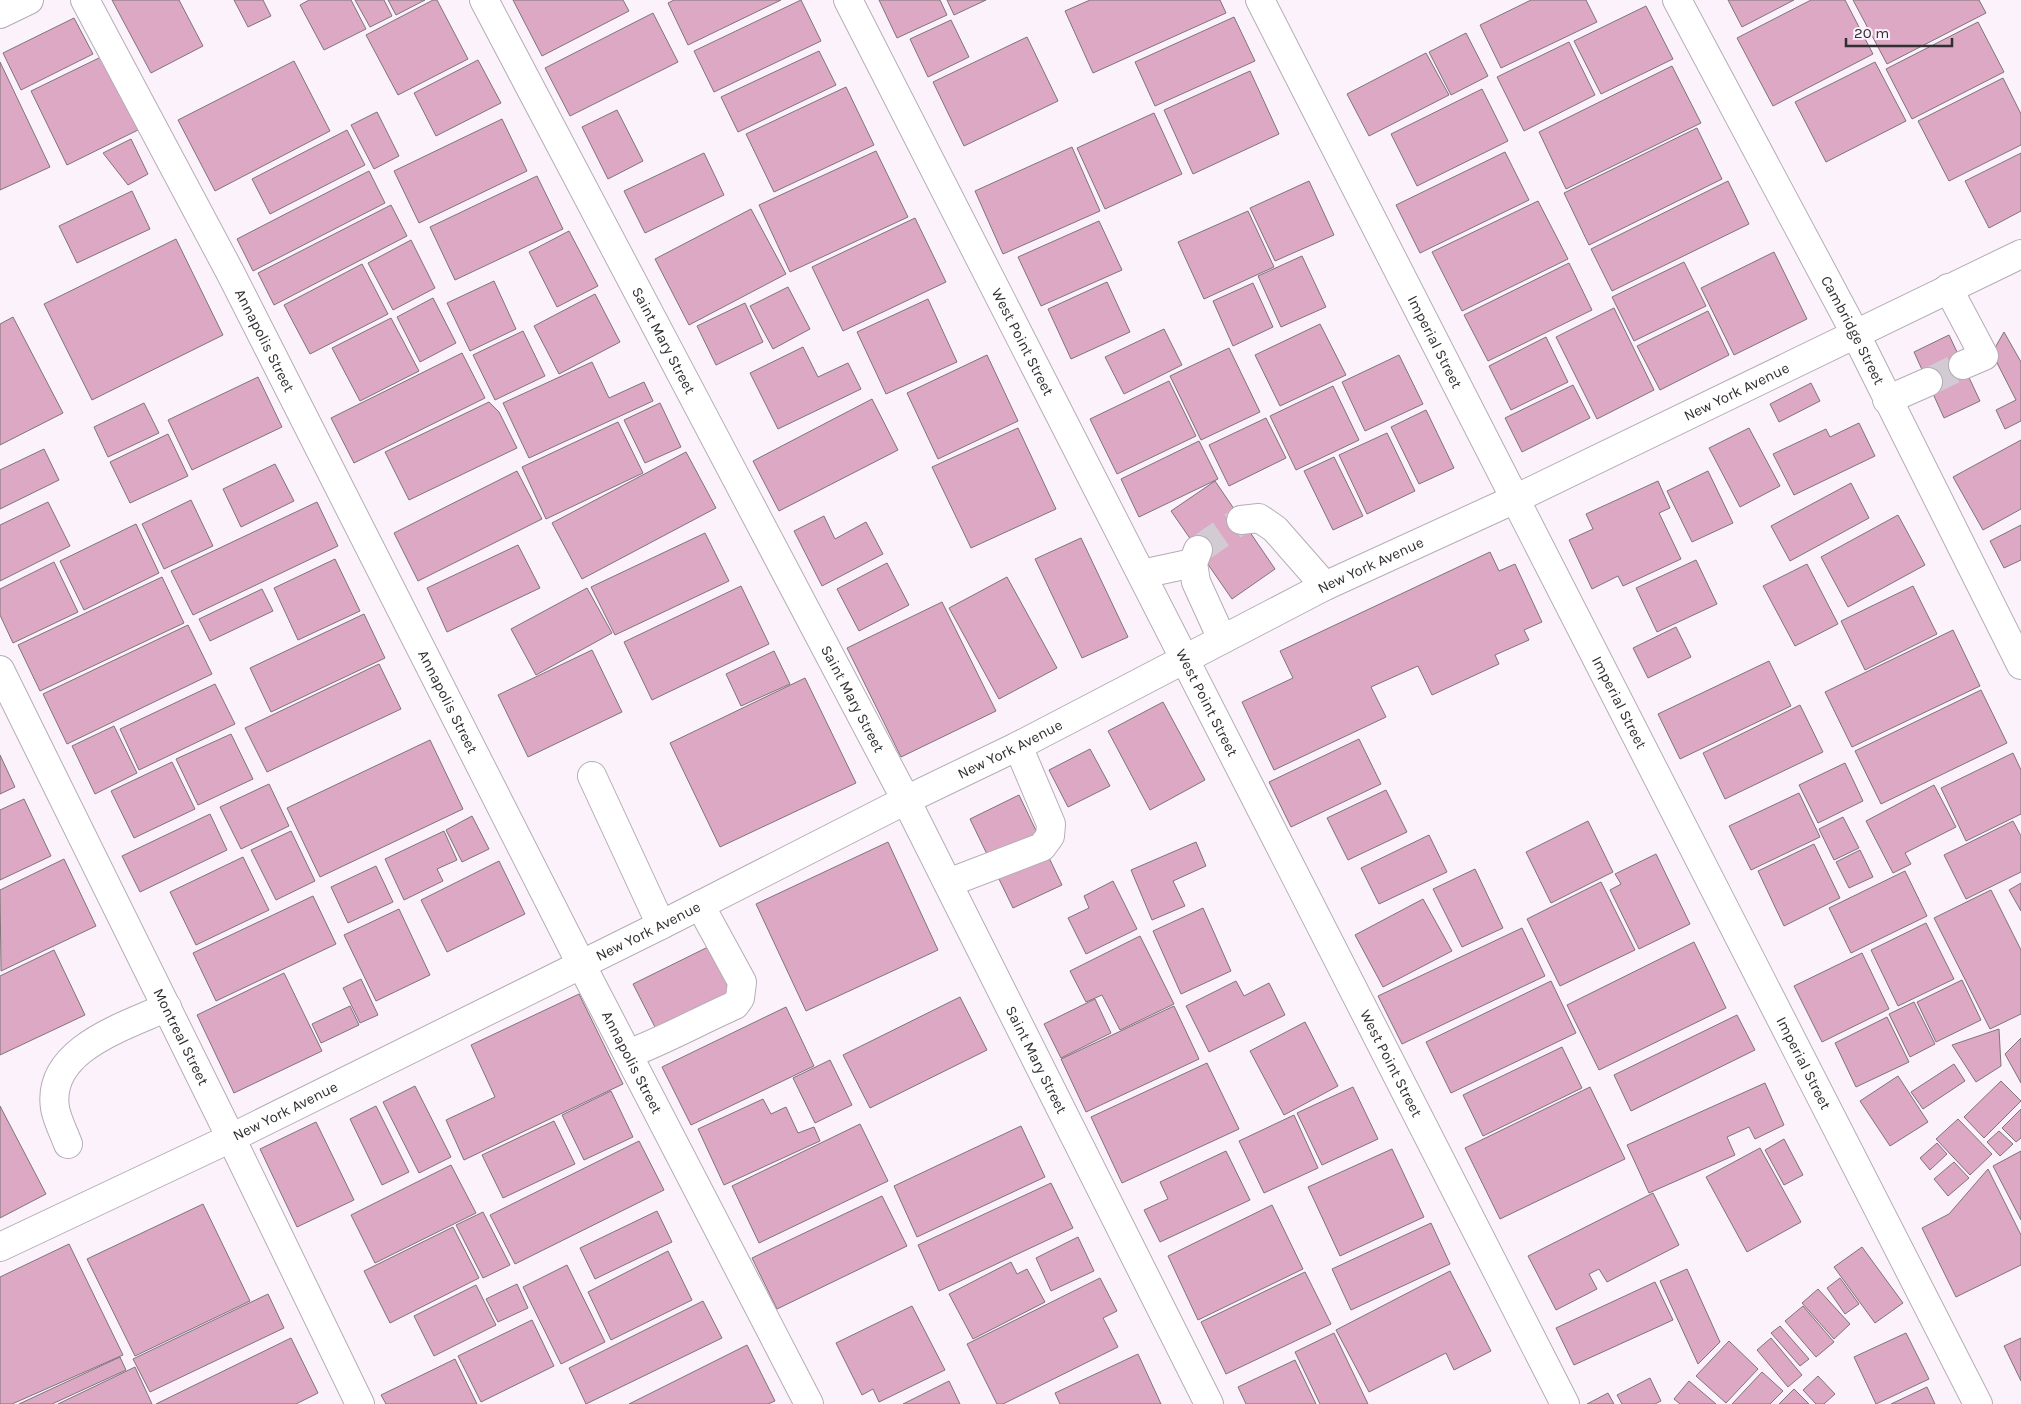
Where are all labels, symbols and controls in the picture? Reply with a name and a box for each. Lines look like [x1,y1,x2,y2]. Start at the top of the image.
scale bar [1846,15,1952,47]
text: 20 m [1854,24,1889,42]
street label: Cambridge Street [1817,273,1888,388]
street label: Saint Mary Street [628,284,699,397]
street label: West Point Street [988,285,1058,399]
street label: Annapolis Street [231,286,299,395]
street label: Imperial Street [1404,292,1466,392]
street label: New York Avenue [1681,359,1792,425]
street label: New York Avenue [1314,533,1426,597]
street label: Saint Mary Street [817,642,888,756]
street label: West Point Street [1172,646,1242,760]
street label: Annapolis Street [414,647,482,757]
street label: Imperial Street [1588,653,1651,752]
street label: New York Avenue [955,716,1065,783]
street label: New York Avenue [593,897,703,965]
street label: Montreal Street [149,985,213,1089]
street label: Saint Mary Street [1002,1003,1071,1117]
street label: West Point Street [1356,1007,1426,1120]
street label: Annapolis Street [598,1008,666,1117]
street label: Imperial Street [1772,1014,1835,1113]
street label: New York Avenue [230,1078,341,1145]

